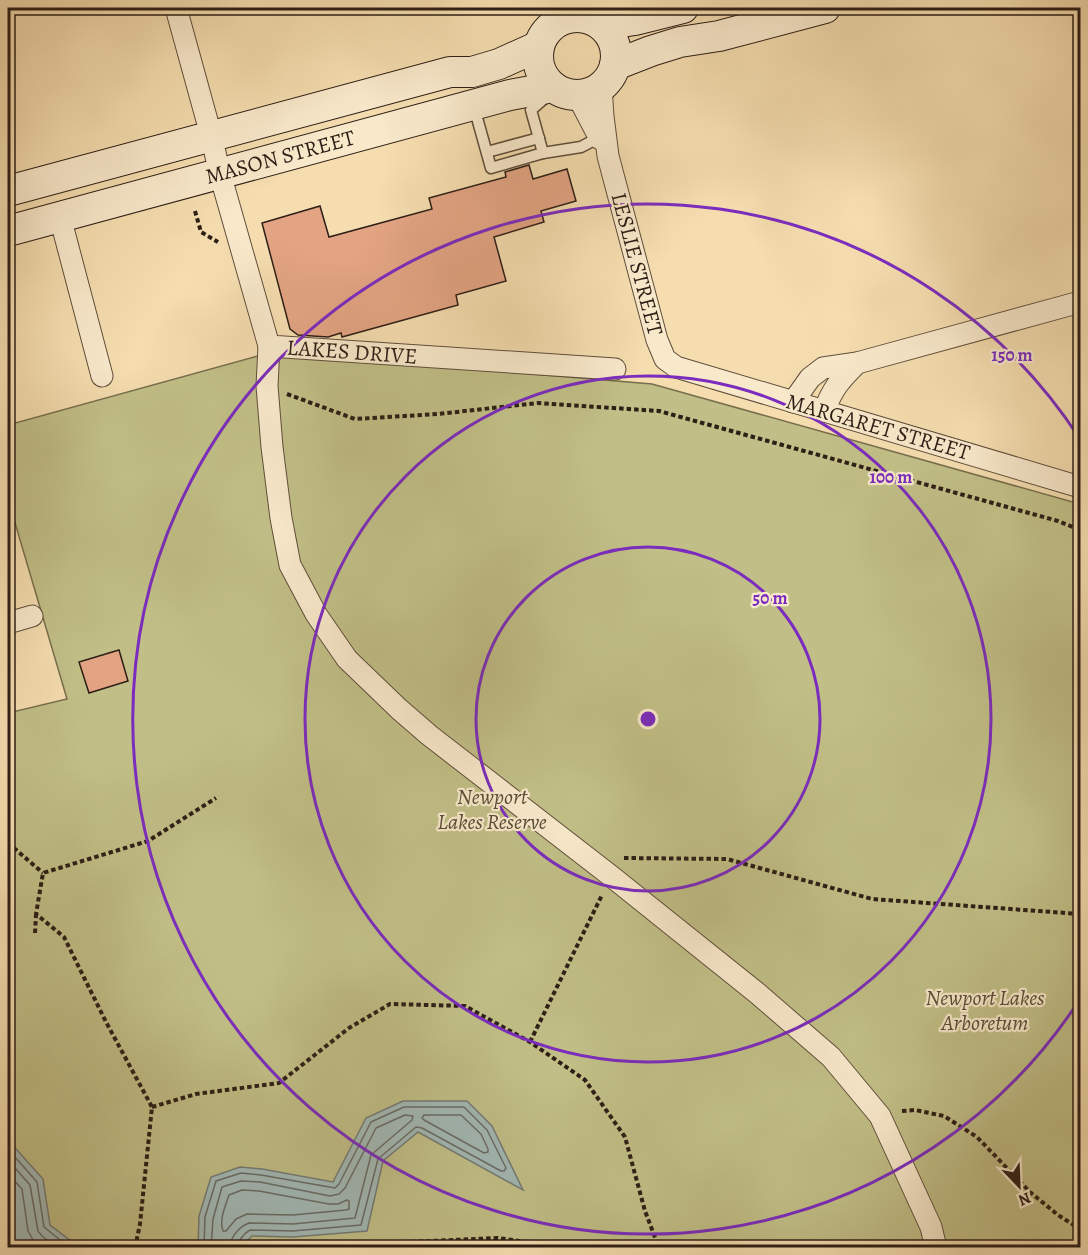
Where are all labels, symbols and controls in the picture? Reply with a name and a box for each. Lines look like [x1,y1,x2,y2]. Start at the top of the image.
street label: MASON STREET [202,123,358,192]
street label: LESLIE STREET [604,189,670,339]
street label: LAKES DRIVE [286,332,418,372]
text: 150 m [991,343,1033,367]
street label: MARGARET STREET [782,386,974,468]
text: 100 m [870,465,912,489]
text: 50 m [753,586,787,610]
centre of rings [638,709,658,729]
park label: Newport Lakes Reserve [437,782,547,837]
park label: Newport Lakes Arboretum [925,983,1045,1038]
north arrow [989,1156,1049,1216]
text: N [1014,1186,1034,1211]

